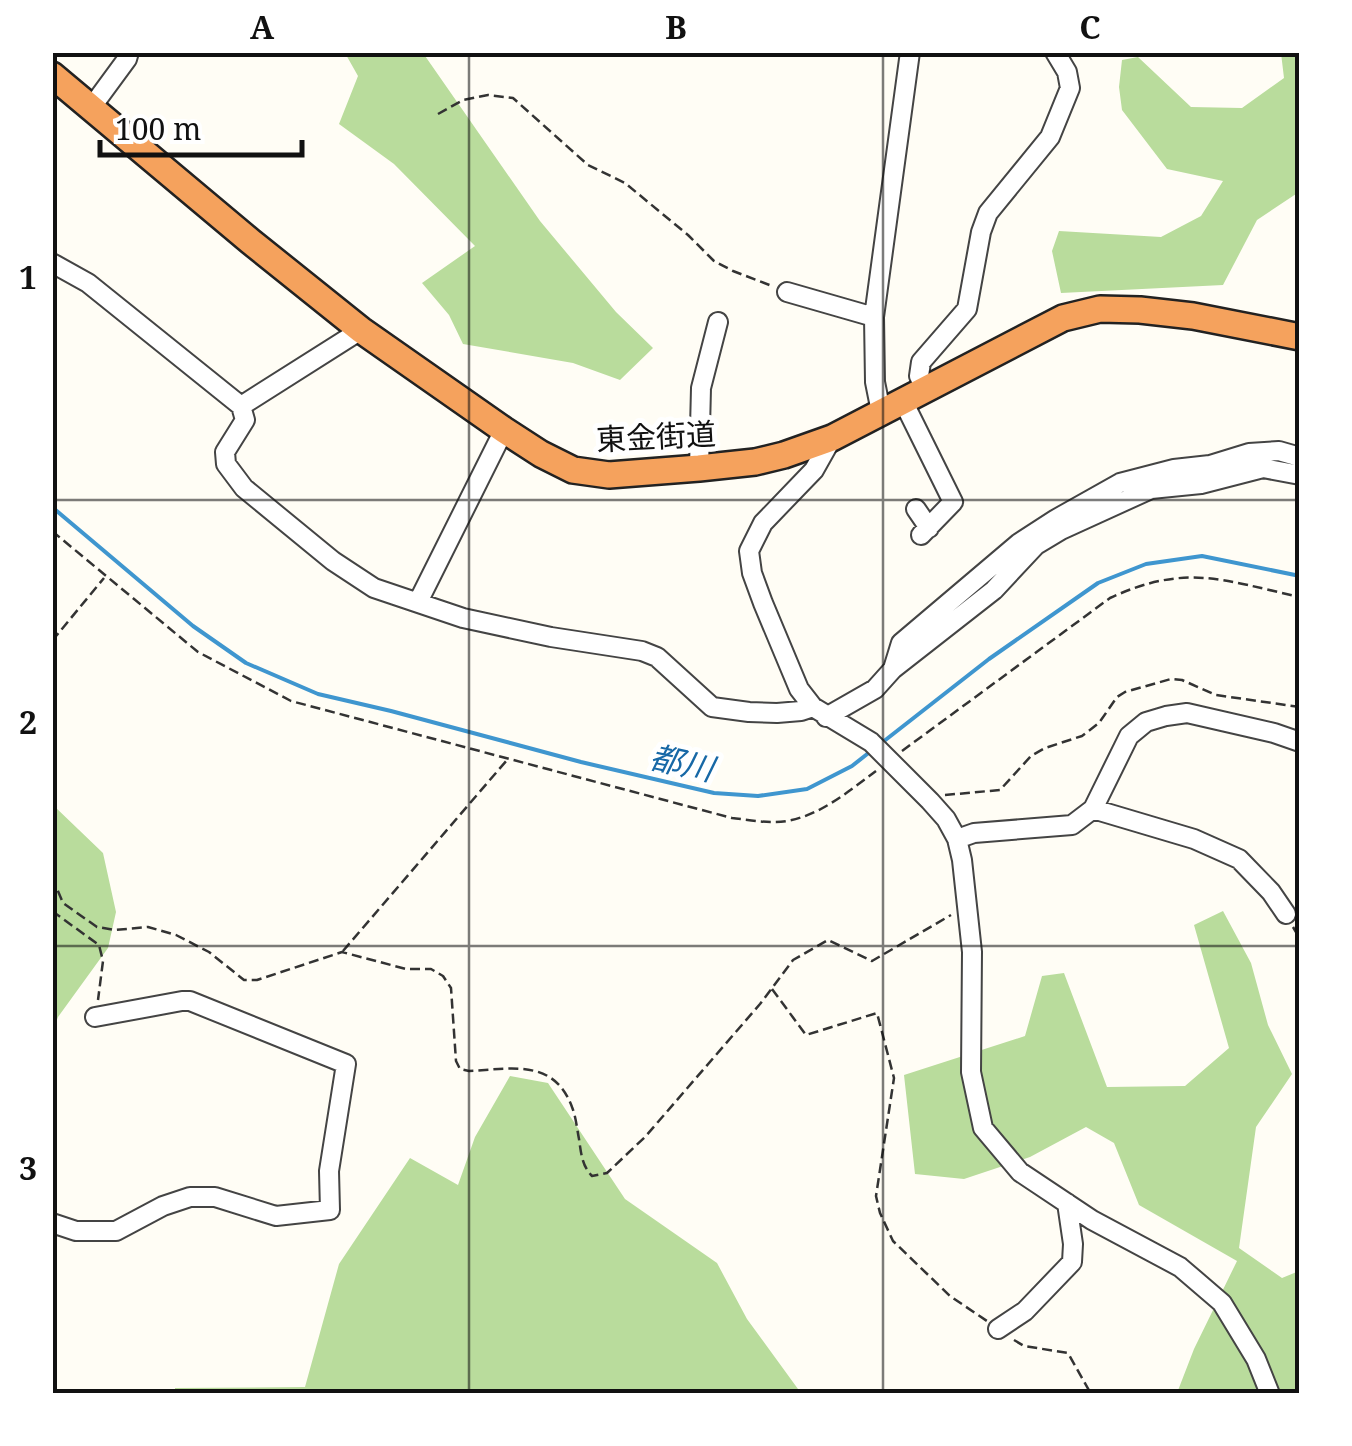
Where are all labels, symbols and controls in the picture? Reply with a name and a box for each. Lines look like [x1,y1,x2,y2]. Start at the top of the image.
text: A [250,5,275,48]
text: B [665,5,687,48]
text: C [1079,5,1101,48]
scale bar [100,95,302,157]
text: 100 m [115,108,201,149]
text: 1 [19,255,37,298]
street label: 東金街道 [595,412,717,460]
text: 2 [19,700,37,743]
water label: 都川 [646,734,721,790]
text: 3 [19,1146,37,1189]

